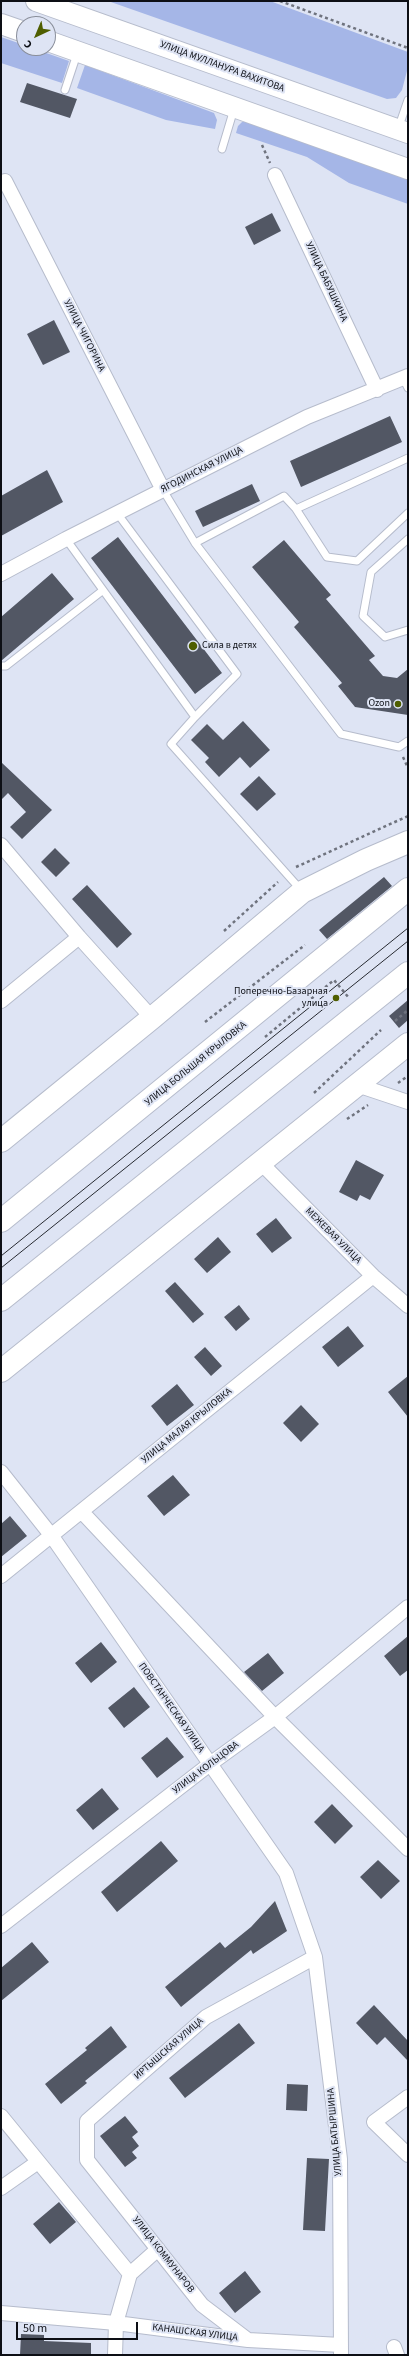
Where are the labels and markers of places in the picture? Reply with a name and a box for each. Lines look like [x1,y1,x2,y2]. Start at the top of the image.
marker: Сила в детях [187,640,199,652]
place label: Сила в детях [202,640,257,652]
place label: Ozon [368,698,390,710]
marker: Ozon [393,699,403,709]
place label: Поперечно-Базарная улица [234,986,328,1010]
marker: Поперечно-Базарная улица [331,993,341,1003]

